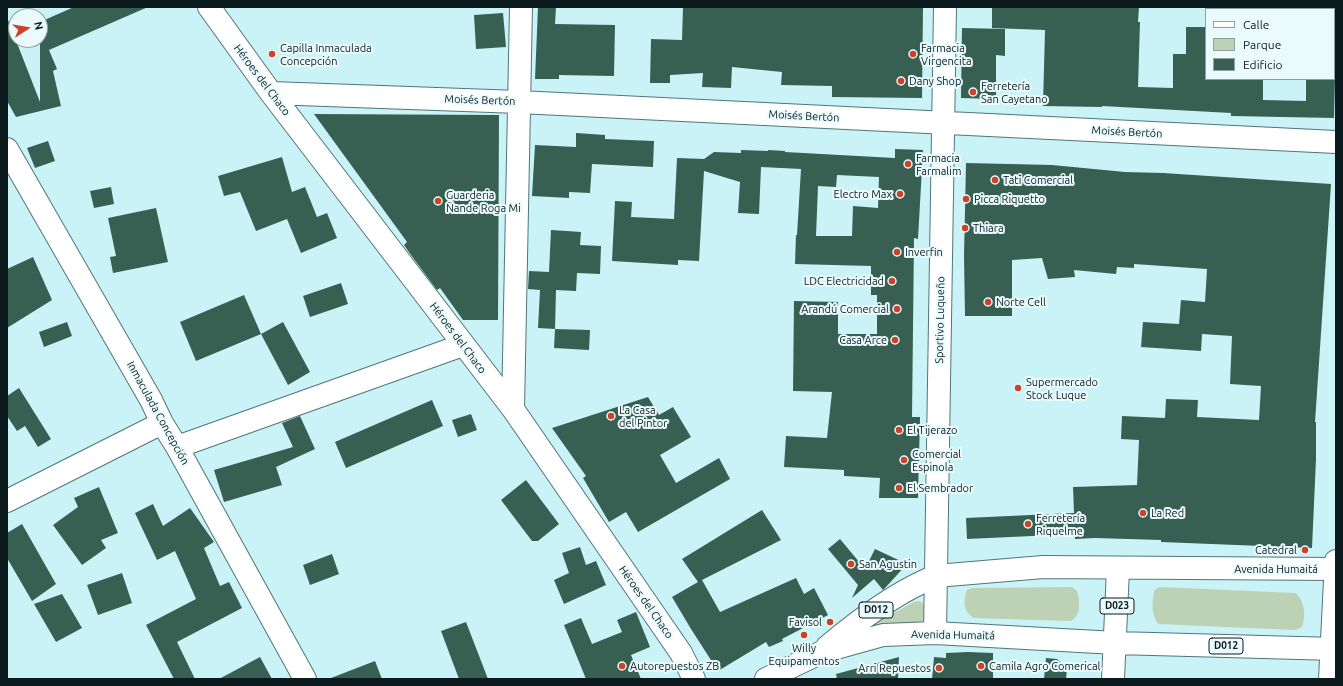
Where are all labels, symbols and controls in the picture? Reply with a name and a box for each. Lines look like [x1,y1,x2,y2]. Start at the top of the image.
north arrow [8,8,48,48]
legend [1205,8,1335,80]
text: Calle [1243,18,1269,31]
text: N [32,20,45,31]
text: Parque [1243,38,1281,51]
place label: Capilla Inmaculada Concepción [280,41,372,67]
place label: Farmacia Virgencita [921,41,972,67]
street label: Héroes del Chaco [231,42,293,118]
marker: Capilla Inmaculada Concepción [267,49,277,59]
marker: Farmacia Virgencita [908,49,918,59]
text: Edificio [1243,58,1283,71]
place label: Dany Shop [909,74,961,88]
marker: Dany Shop [896,76,906,86]
place label: Ferretería San Cayetano [981,79,1048,105]
marker: Ferretería San Cayetano [968,87,978,97]
street label: Moisés Bertón [444,92,516,108]
street label: Moisés Bertón [768,108,840,124]
street label: Moisés Bertón [1091,124,1163,140]
place label: Farmacia Farmalim [916,151,961,177]
marker: Farmacia Farmalim [903,159,913,169]
place label: Tati Comercial [1003,173,1073,187]
marker: Tati Comercial [990,175,1000,185]
place label: Electro Max [834,187,892,201]
place label: Guarderia Ñande Roga Mi [446,188,521,214]
marker: Electro Max [895,189,905,199]
place label: Picca Riquetto [974,192,1045,206]
marker: Picca Riquetto [961,194,971,204]
marker: Guarderia Ñande Roga Mi [433,196,443,206]
place label: Thiara [973,221,1004,235]
marker: Thiara [960,223,970,233]
place label: Inverfin [905,245,943,259]
marker: Inverfin [892,247,902,257]
place label: LDC Electricidad [804,274,884,288]
marker: LDC Electricidad [887,276,897,286]
street label: Sportivo Luqueño [933,276,947,364]
place label: Norte Cell [996,295,1046,309]
marker: Norte Cell [983,297,993,307]
street label: Héroes del Chaco [427,300,489,376]
place label: Arandú Comercial [801,302,889,316]
marker: Arandú Comercial [892,304,902,314]
place label: Casa Arce [839,333,887,347]
marker: Casa Arce [890,335,900,345]
street label: Inmaculada Concepción [124,359,192,467]
place label: Supermercado Stock Luque [1026,375,1098,401]
marker: Supermercado Stock Luque [1013,383,1023,393]
place label: La Casa del Pintor [619,403,667,429]
marker: La Casa del Pintor [606,411,616,421]
place label: El Tijerazo [907,423,958,437]
marker: El Tijerazo [894,425,904,435]
place label: Comercial Espinola [912,447,961,473]
marker: Comercial Espinola [899,455,909,465]
place label: El Sembrador [907,481,973,495]
marker: El Sembrador [894,483,904,493]
place label: La Red [1151,506,1184,520]
marker: La Red [1138,508,1148,518]
place label: Ferretería Riquelme [1036,511,1085,537]
marker: Ferretería Riquelme [1023,519,1033,529]
place label: Catedral [1255,543,1297,557]
marker: Catedral [1300,545,1310,555]
place label: San Agustin [859,557,917,571]
marker: San Agustin [846,559,856,569]
street label: Avenida Humaitá [1234,562,1318,576]
street label: Héroes del Chaco [616,563,676,641]
road number: D023 [1100,598,1134,614]
road number: D012 [859,602,893,618]
place label: Favisol [789,615,822,629]
marker: Favisol [825,617,835,627]
street label: Avenida Humaitá [911,628,995,642]
marker: Willy Equipamentos [799,630,809,640]
road number: D012 [1209,638,1243,654]
place label: Willy Equipamentos [769,641,839,667]
place label: Autorepuestos ZB [630,659,719,673]
place label: Camila Agro Comerical [989,659,1100,673]
marker: Autorepuestos ZB [617,661,627,671]
place label: Arri Repuestos [858,661,931,675]
marker: Camila Agro Comerical [976,661,986,671]
marker: Arri Repuestos [934,663,944,673]

